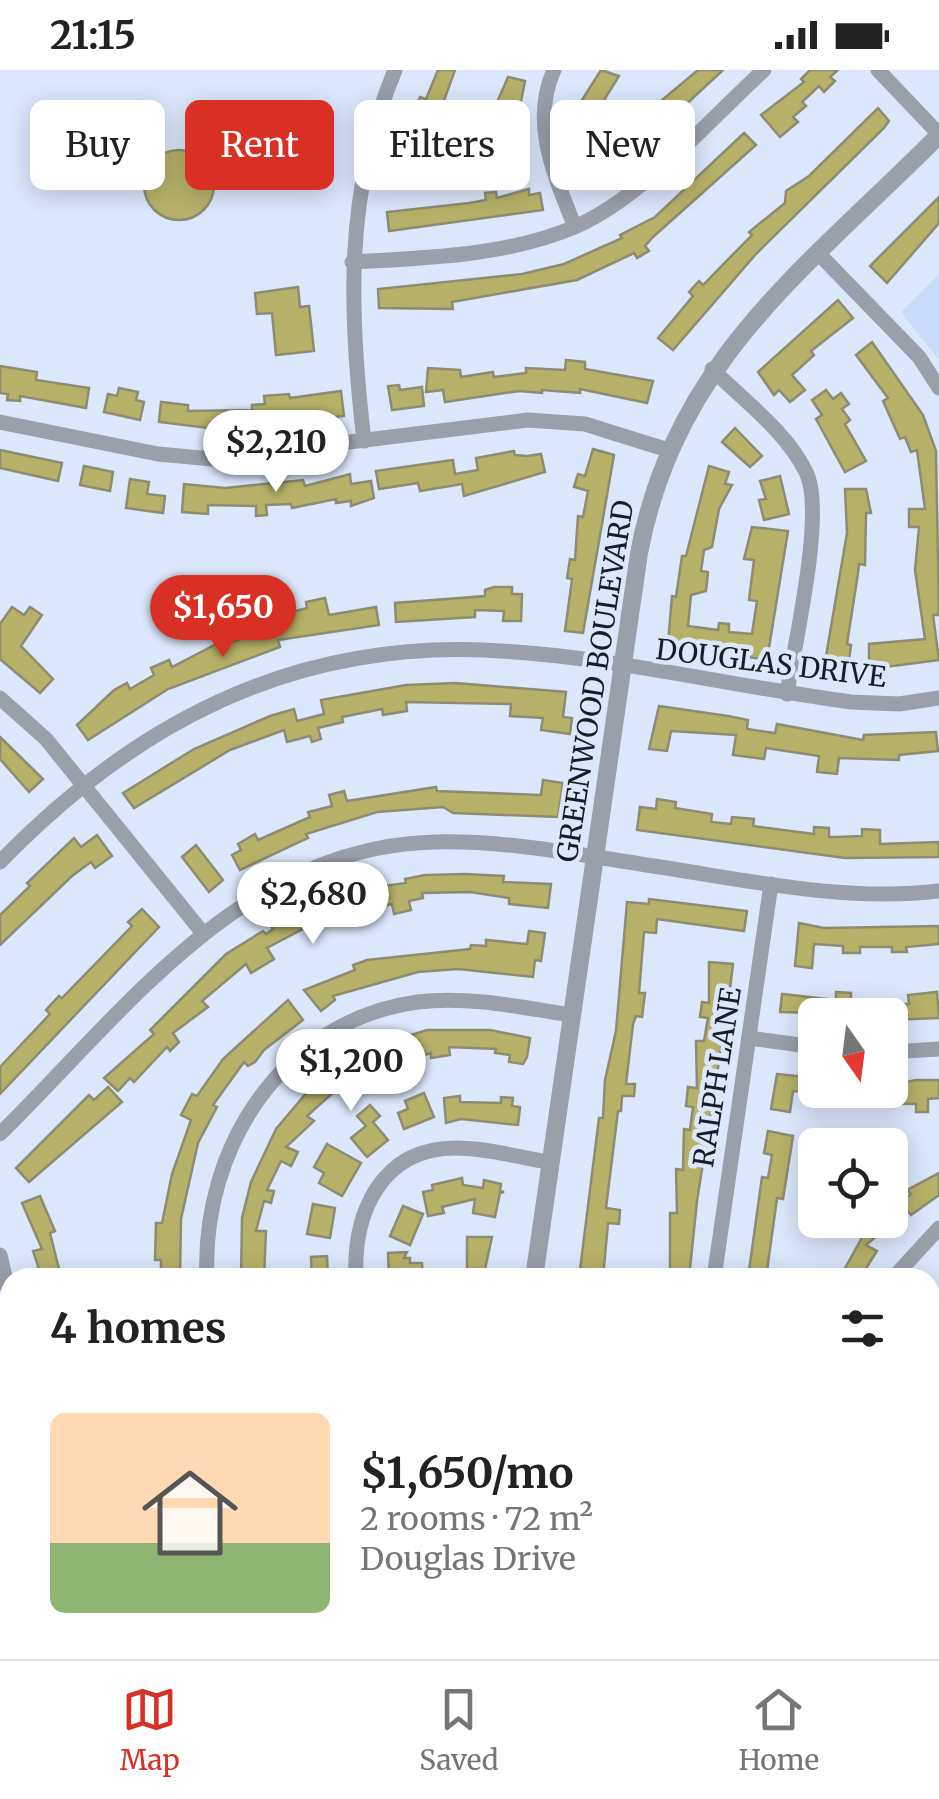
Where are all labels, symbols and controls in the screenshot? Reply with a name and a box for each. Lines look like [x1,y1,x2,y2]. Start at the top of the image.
text: 21:15 [50,12,136,59]
chip: Buy [30,100,165,190]
chip: Rent [185,100,334,190]
chip: Filters [354,100,530,190]
chip: New [550,100,695,190]
pin: $2,210 [195,410,357,495]
text: $2,210 [225,422,327,462]
street label: GREENWOOD BOULEVARD [549,497,641,865]
pin: $1,650 [142,575,304,660]
text: $1,650 [172,587,274,627]
street label: DOUGLAS DRIVE [654,631,888,695]
pin: $2,680 [232,862,394,947]
text: $2,680 [259,874,367,914]
street label: RALPH LANE [685,984,749,1169]
north arrow [798,998,908,1108]
map controls [798,998,908,1238]
pin: $1,200 [270,1029,432,1114]
text: $1,200 [298,1041,404,1081]
button: locate [798,1128,908,1238]
icon: filters [835,1301,890,1356]
text: 4 homes [50,1302,227,1354]
text: $1,650/mo [360,1447,574,1499]
icon: home [130,1453,250,1573]
text: 2 rooms · 72 m² [360,1499,593,1539]
text: Douglas Drive [360,1539,576,1579]
tab: Map [120,1682,180,1778]
tab: Saved [419,1682,499,1778]
tab: Home [738,1682,819,1778]

